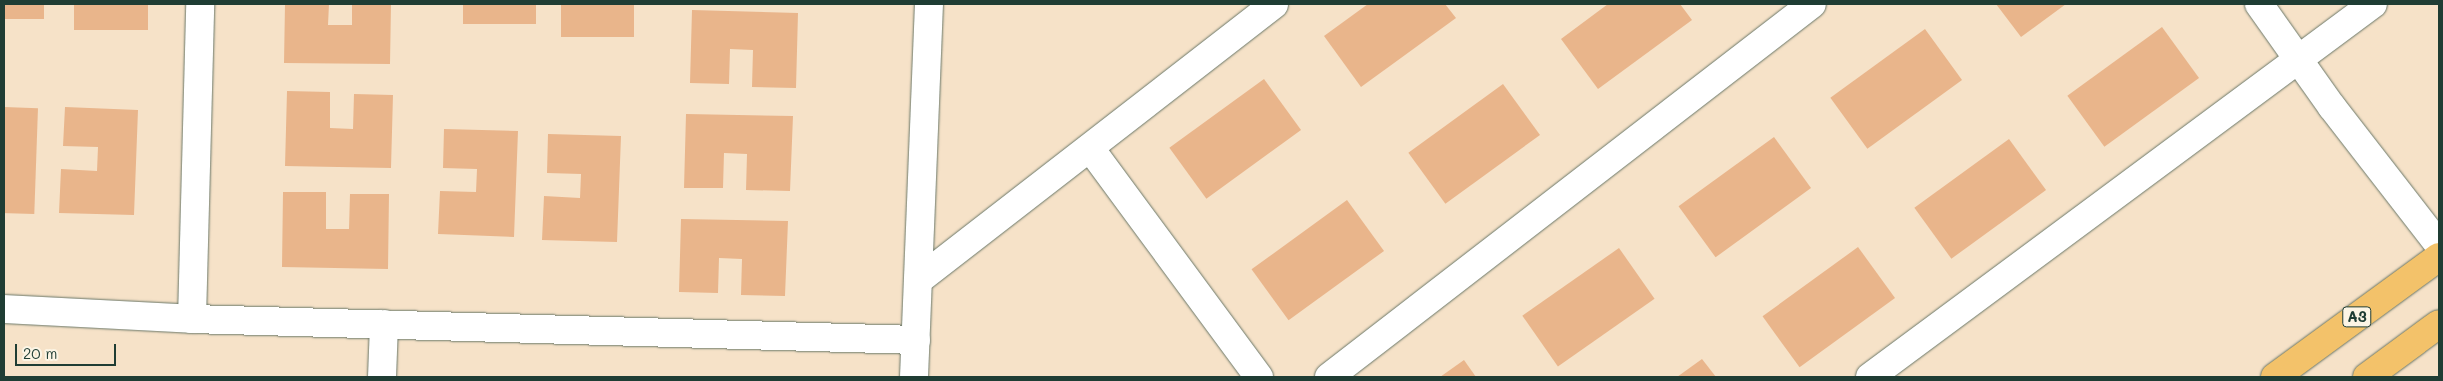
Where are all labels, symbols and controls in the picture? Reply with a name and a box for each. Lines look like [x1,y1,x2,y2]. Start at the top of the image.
road number: A3 [2342,304,2372,330]
scale bar [18,334,119,366]
text: 20 m [23,343,57,363]

